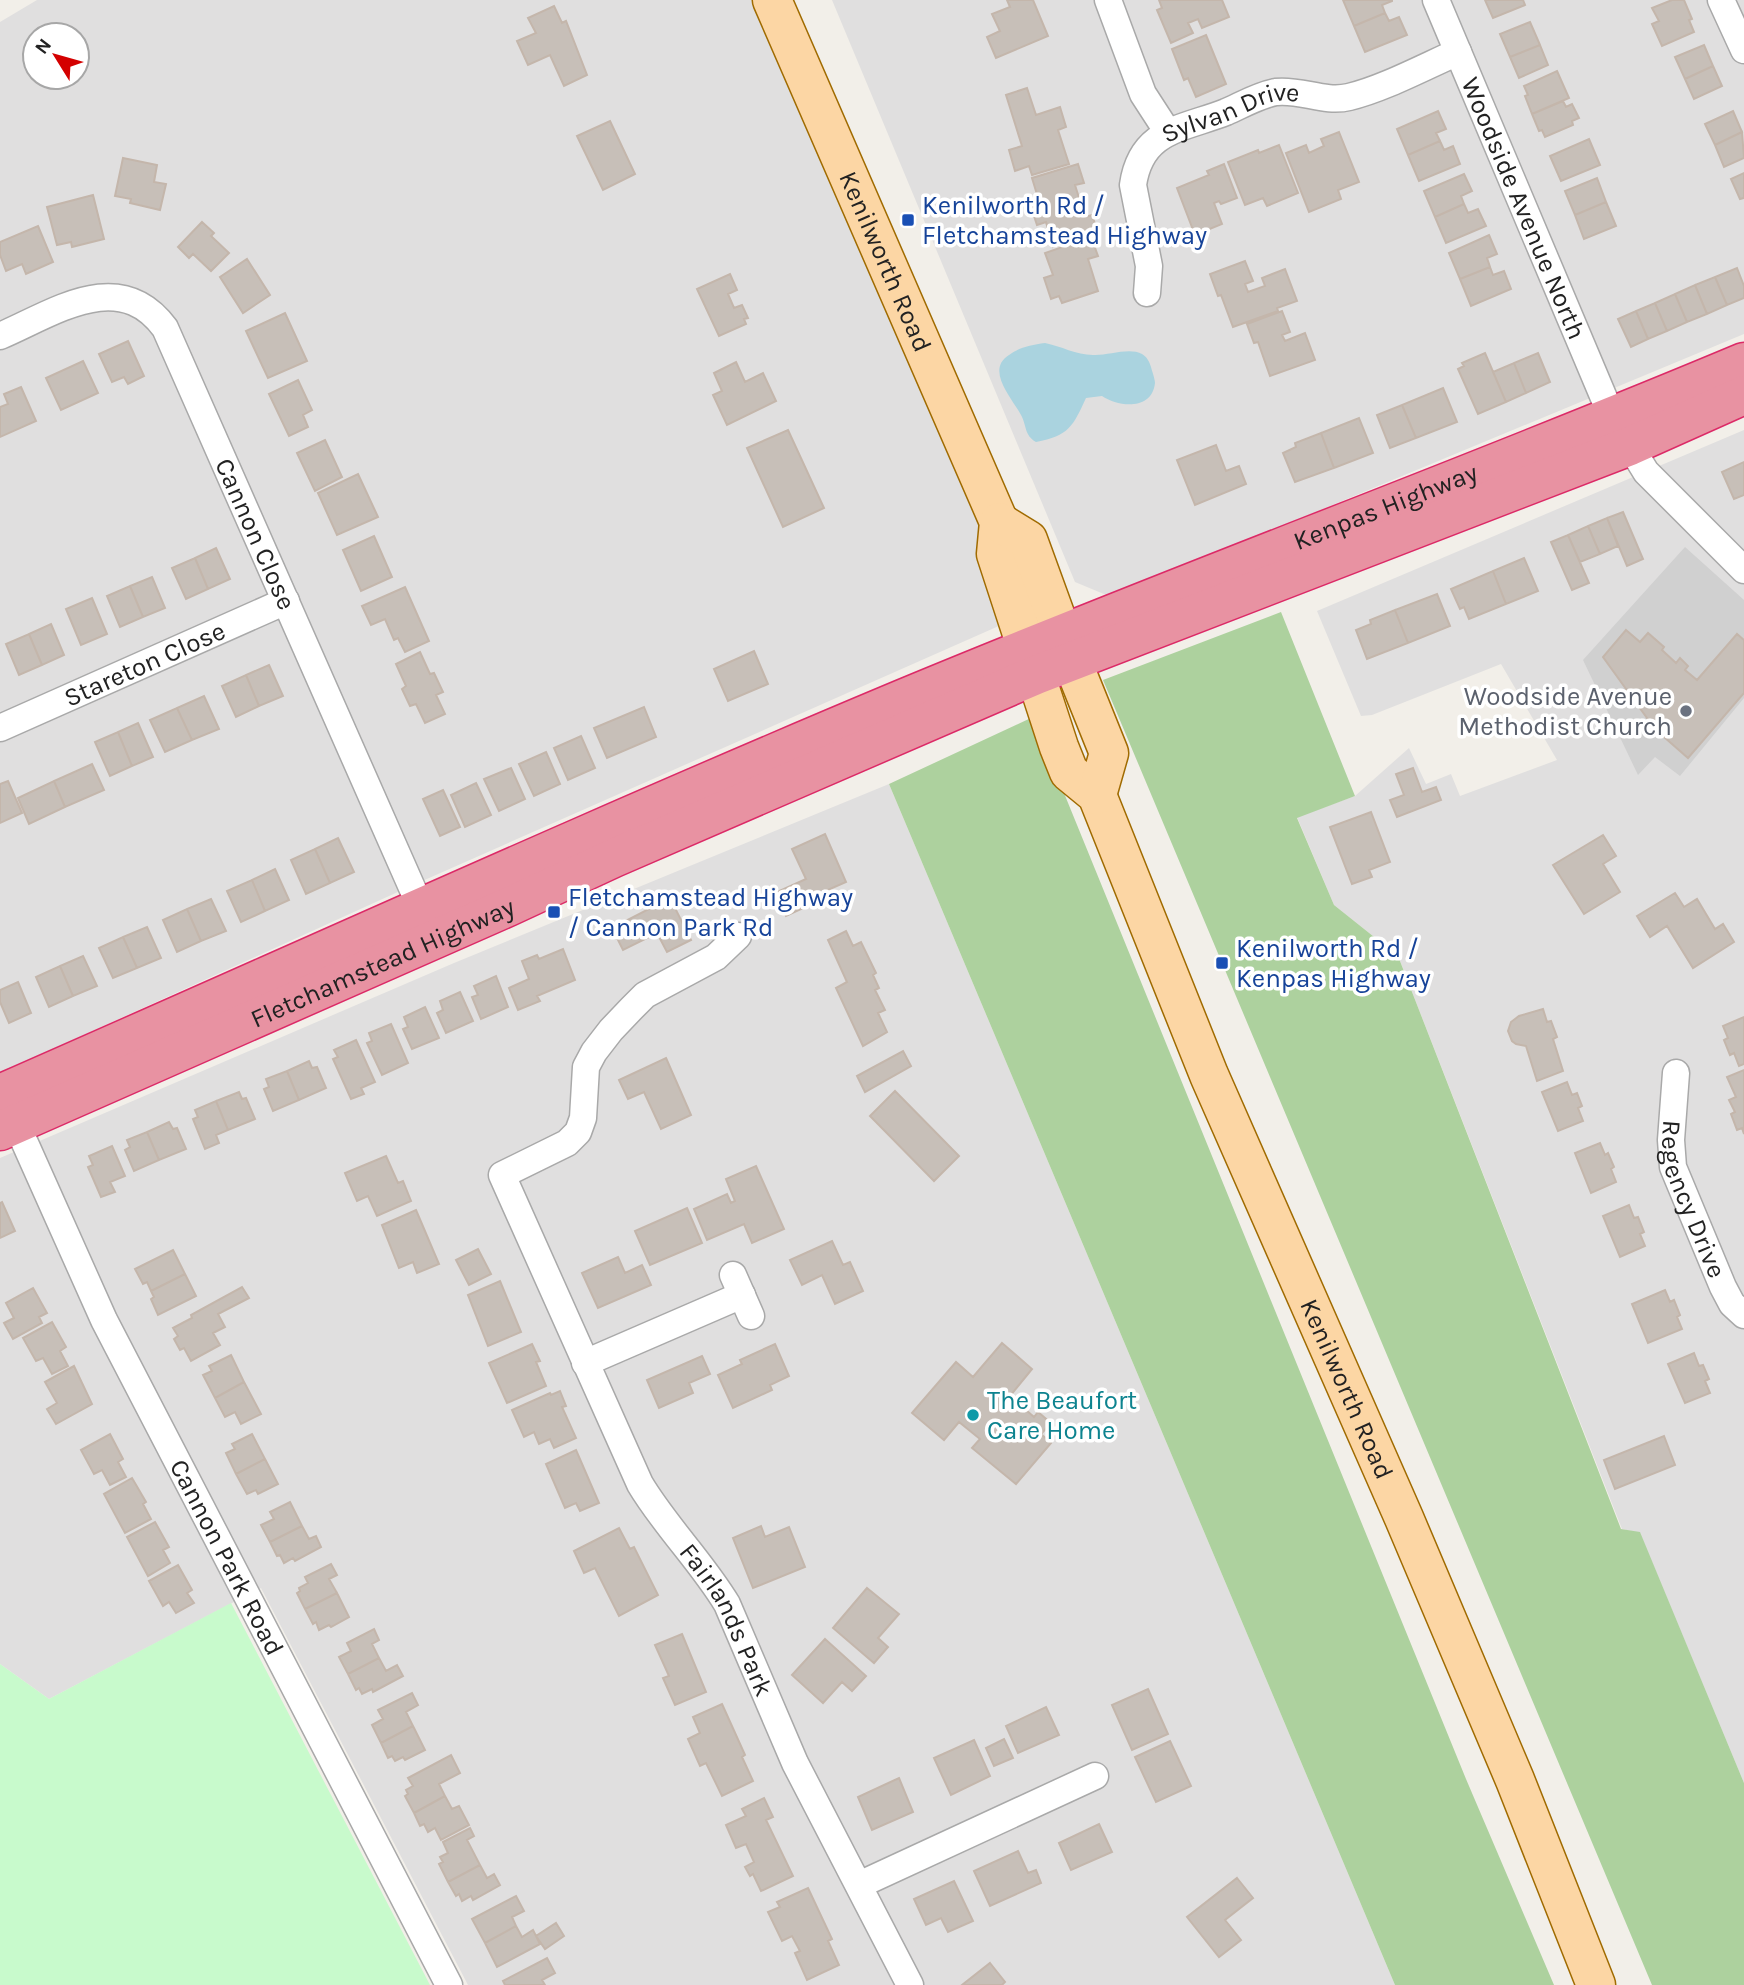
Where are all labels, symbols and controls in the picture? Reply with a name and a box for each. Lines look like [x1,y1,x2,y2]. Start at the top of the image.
north arrow [21,21,91,91]
text: N [30,34,56,58]
street label: Woodside Avenue North [1454,73,1592,344]
street label: Sylvan Drive [1156,76,1301,150]
street label: Kenilworth Road [832,166,938,357]
place label: Kenilworth Rd / Fletchamstead Highway [922,190,1207,251]
marker: Kenilworth Rd / Fletchamstead Highway [900,212,916,228]
street label: Cannon Close [208,454,302,615]
street label: Kenpas Highway [1289,457,1482,557]
street label: Stareton Close [59,615,230,714]
place label: Woodside Avenue Methodist Church [1458,681,1672,742]
marker: Woodside Avenue Methodist Church [1678,703,1694,719]
place label: Fletchamstead Highway / Cannon Park Rd [568,882,853,943]
street label: Fletchamstead Highway [246,891,519,1035]
marker: Fletchamstead Highway / Cannon Park Rd [546,904,562,920]
place label: Kenilworth Rd / Kenpas Highway [1236,933,1431,994]
marker: Kenilworth Rd / Kenpas Highway [1214,955,1230,971]
street label: Regency Drive [1655,1119,1732,1283]
street label: Kenilworth Road [1293,1294,1400,1484]
place label: The Beaufort Care Home [987,1385,1137,1446]
marker: The Beaufort Care Home [965,1407,981,1423]
street label: Cannon Park Road [163,1454,290,1661]
street label: Fairlands Park [673,1537,780,1701]

